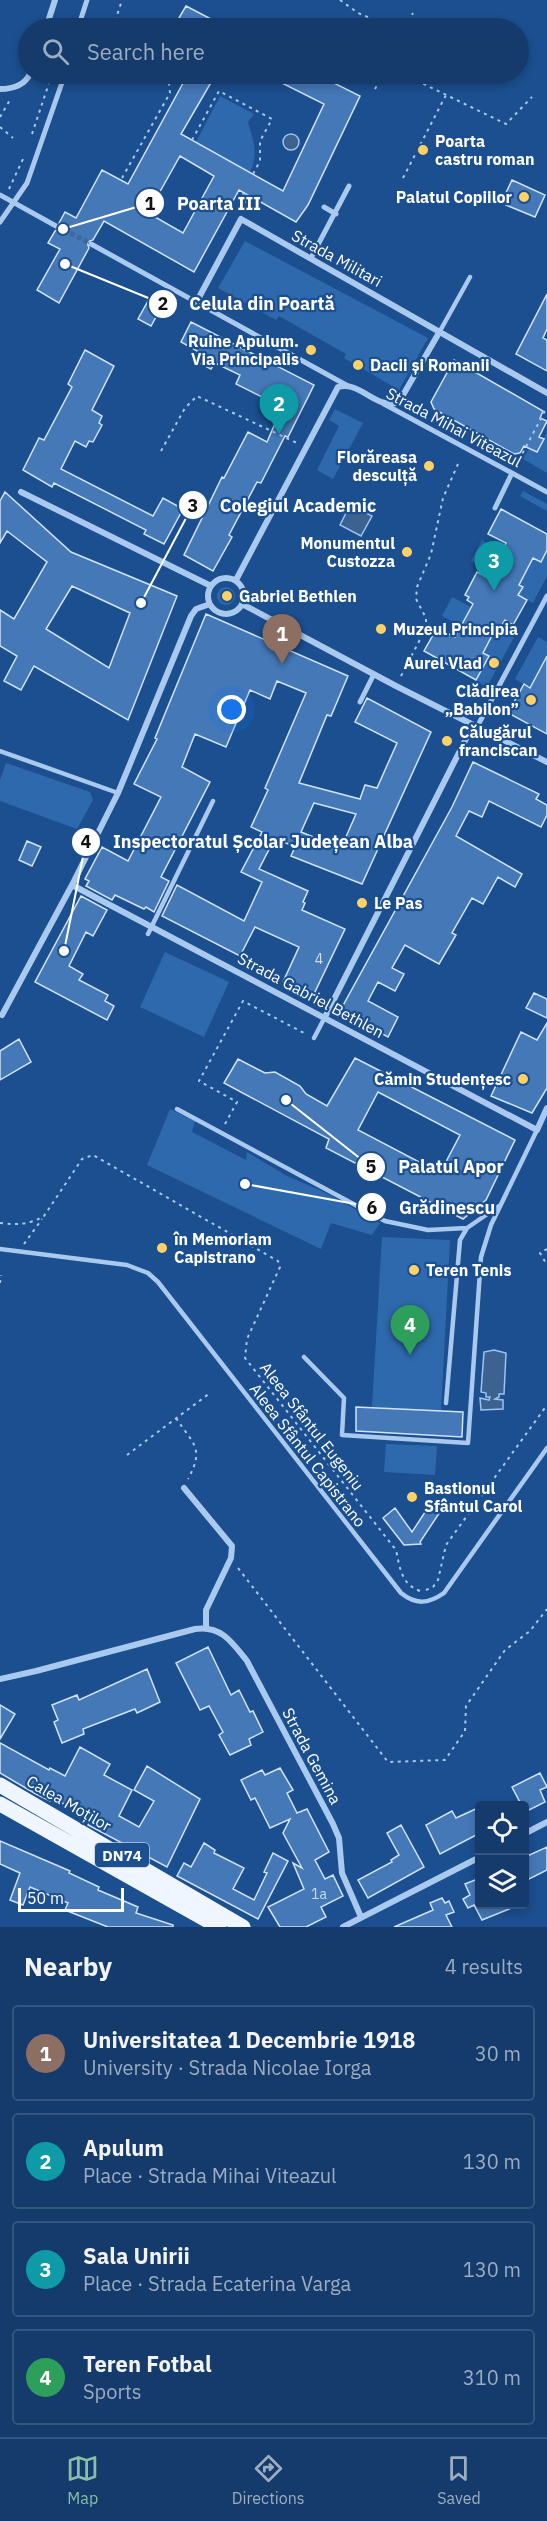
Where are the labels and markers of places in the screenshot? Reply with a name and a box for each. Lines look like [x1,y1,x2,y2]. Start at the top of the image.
place label: Poarta castru roman [435,131,535,169]
marker: Poarta castru roman [416,143,430,157]
callout: Poarta III [135,185,273,221]
place label: Palatul Copiilor [396,187,513,207]
marker: Palatul Copiilor [517,190,531,204]
callout: Celula din Poartă [148,286,347,322]
place label: Ruine Apulum. Via Principalis [188,331,299,369]
marker: Ruine Apulum. Via Principalis [304,343,318,357]
place label: Dacii și Romanii [370,355,490,375]
marker: Dacii și Romanii [351,358,365,372]
pin: 2 [260,384,298,434]
place label: Florăreasa desculță [337,447,417,486]
marker: Florăreasa desculță [422,459,436,473]
callout: Colegiul Academic [178,487,389,523]
place label: Monumentul Custozza [300,533,395,571]
pin: 3 [474,542,514,591]
marker: Monumentul Custozza [400,545,414,559]
place label: Gabriel Bethlen [239,586,357,606]
marker: Gabriel Bethlen [220,589,234,603]
pin: 1 [262,614,302,664]
place label: Muzeul Principia [393,619,518,639]
marker: Muzeul Principia [374,622,388,636]
place label: Aurel Vlad [403,653,482,673]
marker: Aurel Vlad [487,656,501,670]
place label: Clădirea „Babilon” [445,681,519,719]
marker: Clădirea „Babilon” [524,693,538,707]
place label: Călugărul franciscan [459,722,537,760]
marker: Călugărul franciscan [440,734,454,748]
callout: Inspectoratul Școlar Județean Alba [71,824,425,860]
place label: Le Pas [374,893,423,913]
marker: Le Pas [355,896,369,910]
place label: Cămin Studențesc [374,1069,511,1090]
marker: Cămin Studențesc [516,1072,530,1086]
callout: Palatul Apor [356,1149,516,1185]
callout: Grădinescu [357,1189,508,1225]
place label: în Memoriam Capistrano [173,1229,272,1267]
marker: în Memoriam Capistrano [155,1241,169,1255]
place label: Teren Tenis [426,1260,511,1280]
marker: Teren Tenis [407,1263,421,1277]
pin: 4 [390,1306,430,1355]
place label: Bastionul Sfântul Carol [424,1478,523,1516]
marker: Bastionul Sfântul Carol [405,1490,419,1504]

